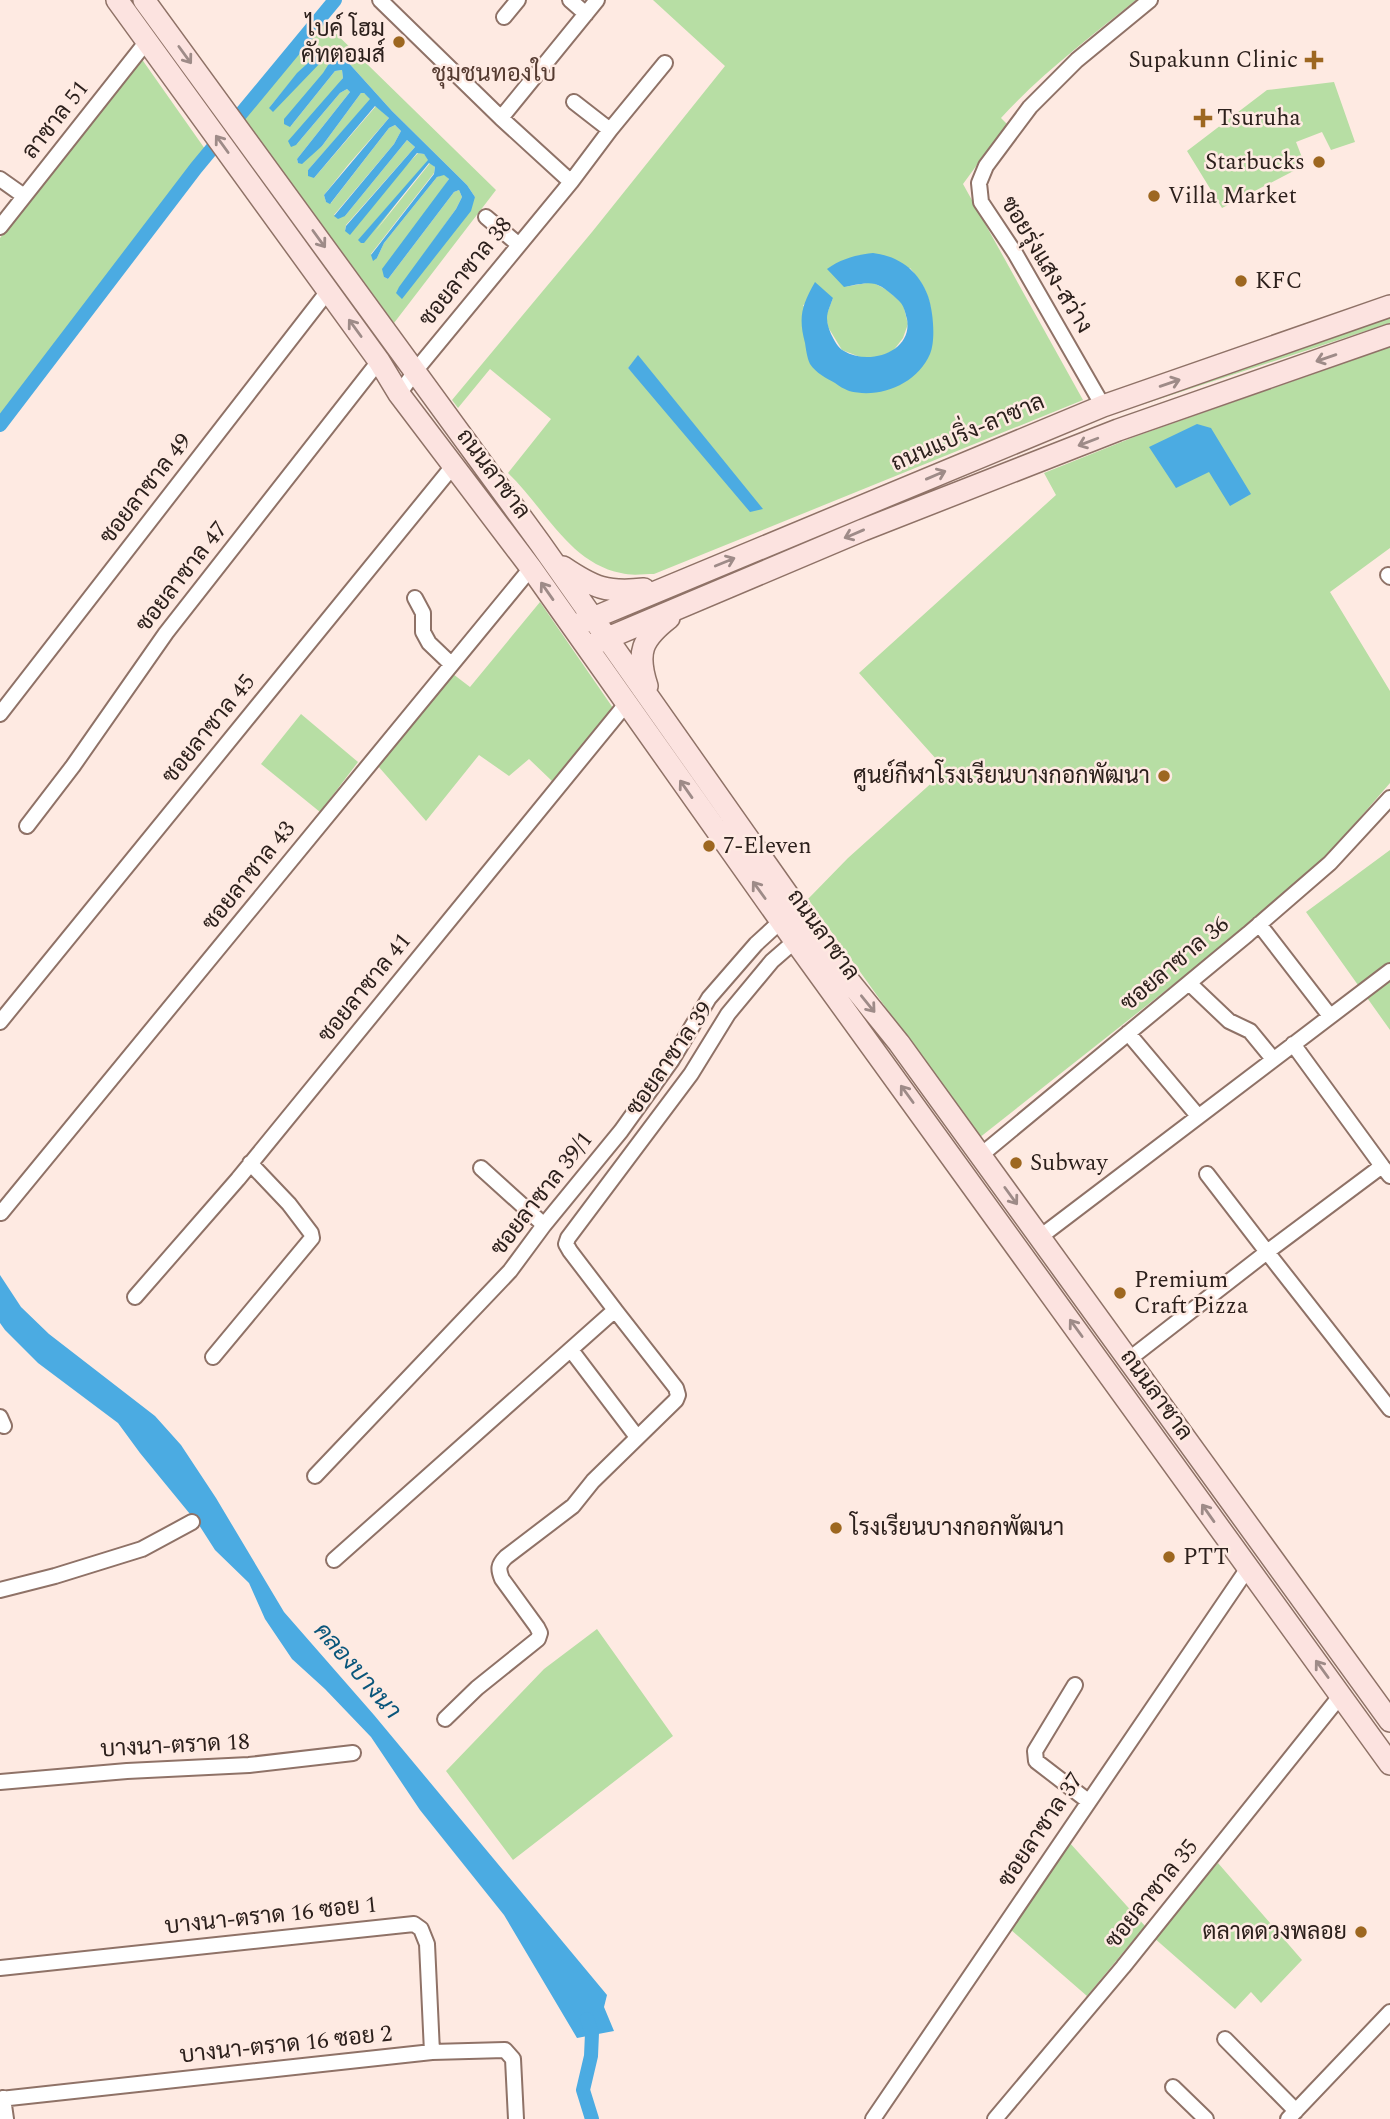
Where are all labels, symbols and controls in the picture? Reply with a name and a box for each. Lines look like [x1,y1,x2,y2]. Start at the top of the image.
place label: ไบค์ โฮม คัทตอมส์ [301,12,385,73]
marker: ไบค์ โฮม คัทตอมส์ [391,34,407,50]
place label: Supakunn Clinic [1128,43,1298,78]
one-way arrow [178,45,192,64]
marker: Supakunn Clinic [1304,50,1324,70]
district label: ชุมชนทองใบ [432,56,556,92]
street label: ลาซาล 51 [14,73,98,167]
place label: Tsuruha [1217,101,1301,136]
marker: Tsuruha [1195,110,1211,126]
one-way arrow [215,135,230,154]
place label: Starbucks [1205,145,1305,180]
marker: Starbucks [1311,154,1327,170]
place label: Villa Market [1168,179,1297,214]
marker: Villa Market [1146,188,1162,204]
street label: ซอยรุ่งแสง-สว่าง [991,190,1101,340]
street label: ซอยลาซาล 38 [411,209,521,335]
one-way arrow [312,229,326,248]
place label: KFC [1255,264,1302,299]
marker: KFC [1233,273,1249,289]
one-way arrow [348,320,363,338]
one-way arrow [1315,353,1337,365]
one-way arrow [1159,376,1181,389]
street label: ถนนแบริ่ง-ลาซาล [884,381,1050,481]
street label: ถนนลาซาล [447,421,539,527]
street label: ซอยลาซาล 49 [91,426,201,552]
one-way arrow [1078,436,1100,449]
one-way arrow [924,468,946,481]
street label: ซอยลาซาล 47 [127,514,237,640]
one-way arrow [843,529,865,542]
one-way arrow [714,555,736,568]
one-way arrow [540,582,554,601]
street label: ซอยลาซาล 45 [154,666,264,792]
place label: ศูนย์กีฬาโรงเรียนบางกอกพัฒนา [853,759,1150,794]
marker: ศูนย์กีฬาโรงเรียนบางกอกพัฒนา [1156,768,1172,784]
one-way arrow [679,780,693,799]
street label: ซอยลาซาล 43 [194,813,304,939]
place label: 7-Eleven [723,829,812,864]
marker: 7-Eleven [701,838,717,854]
one-way arrow [752,881,766,900]
street label: ถนนลาซาล [778,882,868,988]
street label: ซอยลาซาล 36 [1113,908,1237,1020]
street label: ซอยลาซาล 41 [310,925,420,1051]
one-way arrow [860,994,875,1013]
street label: ซอยลาซาล 39 [618,995,722,1123]
one-way arrow [899,1085,914,1104]
street label: ซอยลาซาล 39/1 [482,1124,602,1264]
place label: Subway [1030,1146,1108,1181]
marker: Subway [1008,1155,1024,1171]
one-way arrow [1003,1186,1018,1205]
place label: Premium Craft Pizza [1134,1263,1248,1324]
marker: Premium Craft Pizza [1112,1285,1128,1301]
one-way arrow [1068,1319,1083,1338]
street label: ถนนลาซาล [1111,1342,1201,1448]
one-way arrow [1201,1504,1215,1523]
place label: โรงเรียนบางกอกพัฒนา [848,1511,1064,1546]
marker: โรงเรียนบางกอกพัฒนา [828,1520,844,1536]
place label: PTT [1183,1540,1229,1575]
marker: PTT [1161,1549,1177,1565]
water label: คลองบางนา [305,1615,409,1727]
one-way arrow [1314,1660,1329,1679]
street label: บางนา-ตราด 18 [99,1725,251,1767]
street label: ซอยลาซาล 37 [989,1765,1093,1895]
street label: ซอยลาซาล 35 [1097,1831,1207,1957]
street label: บางนา-ตราด 16 ซอย 1 [163,1887,379,1945]
place label: ตลาดดวงพลอย [1203,1915,1347,1950]
marker: ตลาดดวงพลอย [1353,1924,1369,1940]
street label: บางนา-ตราด 16 ซอย 2 [178,2016,394,2074]

